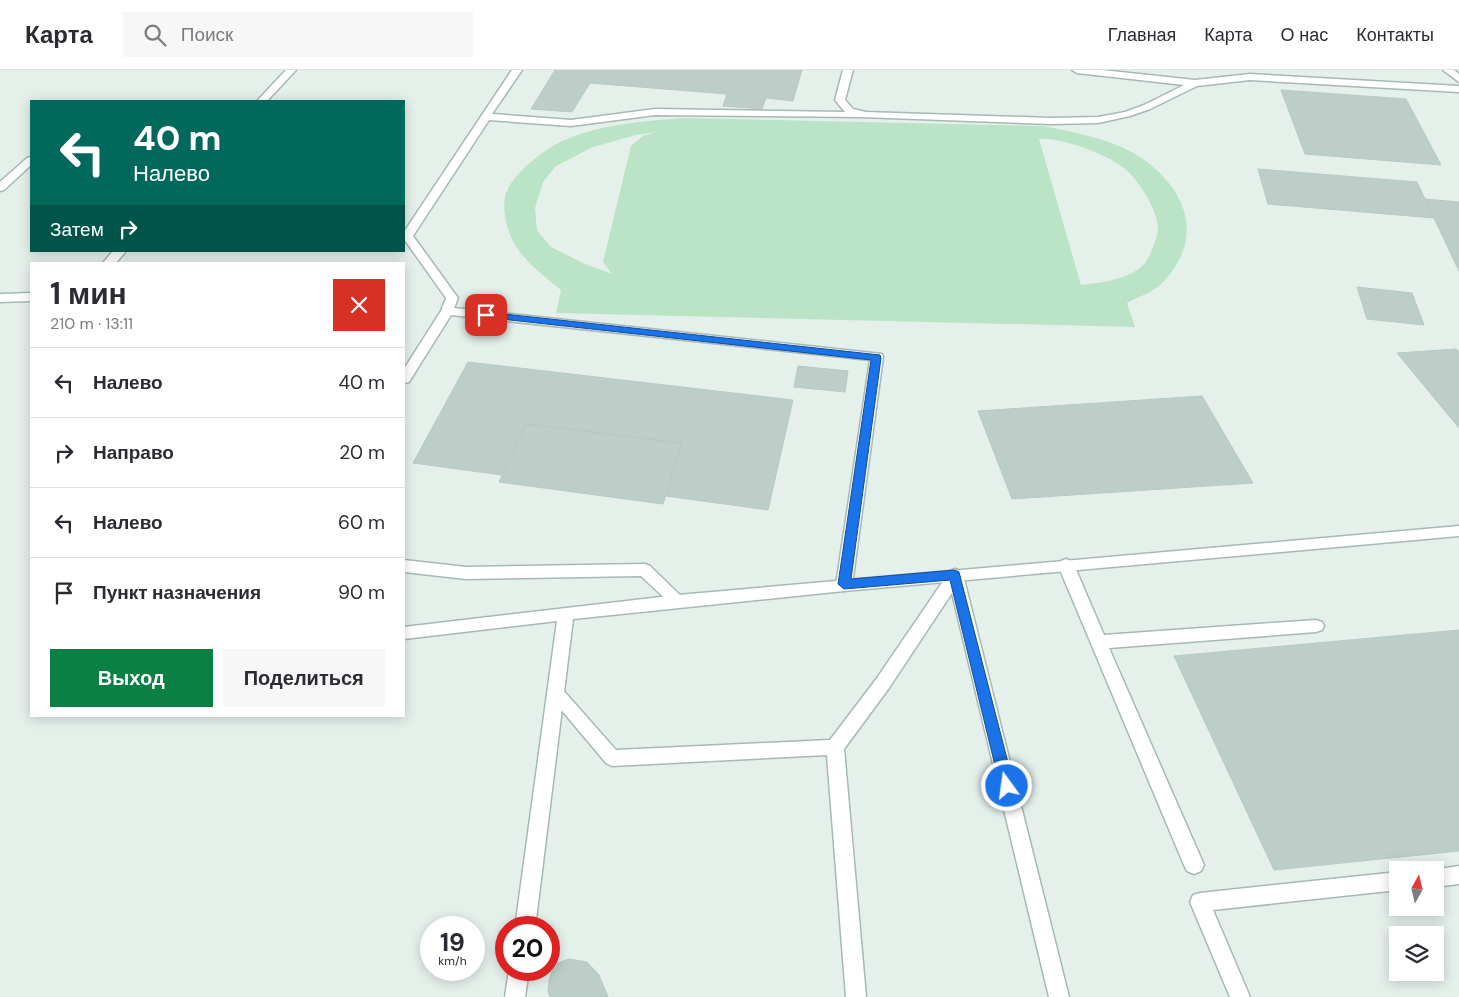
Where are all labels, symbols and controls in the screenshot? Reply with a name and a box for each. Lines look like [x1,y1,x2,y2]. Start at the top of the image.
search box [123,12,473,57]
text: Карта [25,19,93,50]
icon: search [141,21,169,49]
text: Поиск [181,22,233,47]
text: Главная [1108,23,1176,47]
text: Карта [1204,23,1253,47]
text: О нас [1281,23,1328,47]
text: Контакты [1356,23,1434,47]
text: 40 m [133,115,222,161]
icon: left [50,120,115,185]
text: Налево [133,159,210,188]
icon: right [114,215,142,243]
text: Затем [50,217,104,242]
text: 1 мин [50,274,127,313]
button: close [333,279,385,331]
pin [465,294,507,336]
icon: arrive [472,301,500,329]
text: 210 m · 13:11 [50,313,133,334]
icon: left [50,369,78,397]
text: Налево [93,370,163,395]
text: 40 m [338,370,385,395]
icon: right [50,439,78,467]
text: Направо [93,440,174,465]
text: 20 m [339,440,385,465]
icon: left [50,509,78,537]
text: Налево [93,510,163,535]
text: 60 m [338,510,385,535]
icon: arrive [50,579,78,607]
text: Пункт назначения [93,580,261,605]
text: 90 m [338,580,385,605]
button: Выход [50,649,213,707]
button: Поделиться [223,649,385,707]
position arrow [980,759,1032,811]
north arrow [1389,861,1444,916]
map controls [1389,861,1444,981]
speed limit sign: 20 [495,916,560,981]
text: 19 [440,926,465,959]
button: layers [1389,926,1444,981]
text: km/h [438,953,467,969]

